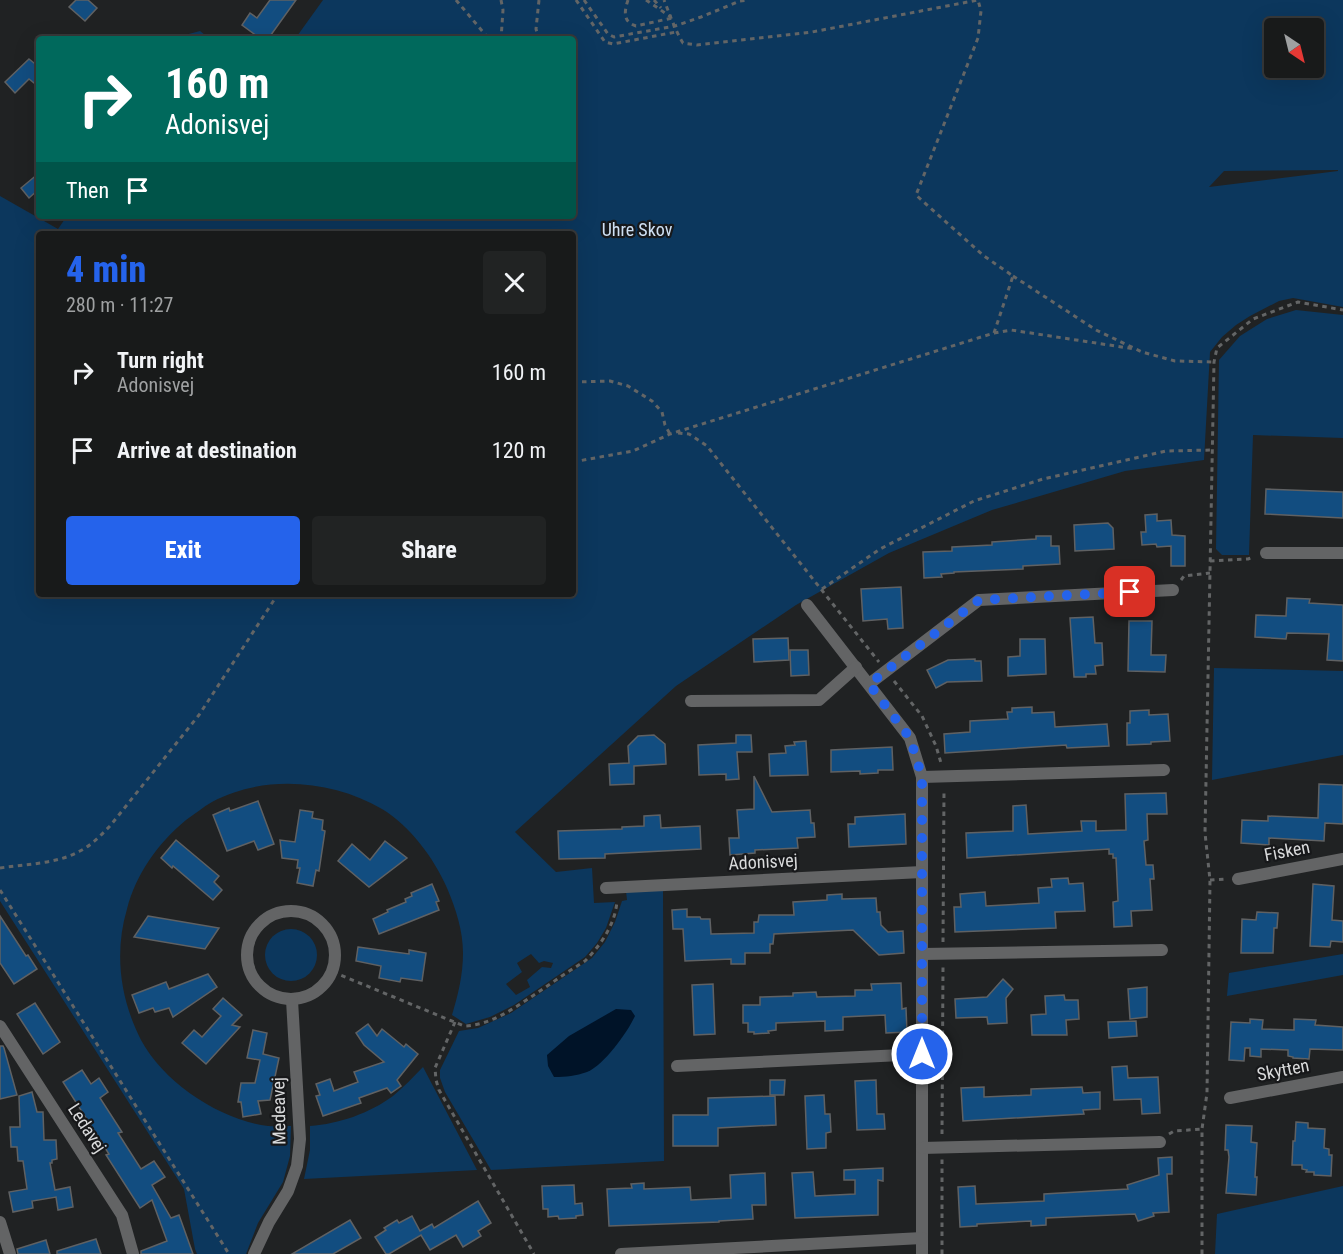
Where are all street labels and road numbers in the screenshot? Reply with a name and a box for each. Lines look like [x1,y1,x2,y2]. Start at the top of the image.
street label: Fisken [1262,836,1312,865]
street label: Adonisvej [728,849,798,874]
street label: Skytten [1255,1054,1311,1085]
street label: Medeavej [267,1077,290,1145]
street label: Ledavej [64,1099,111,1156]

